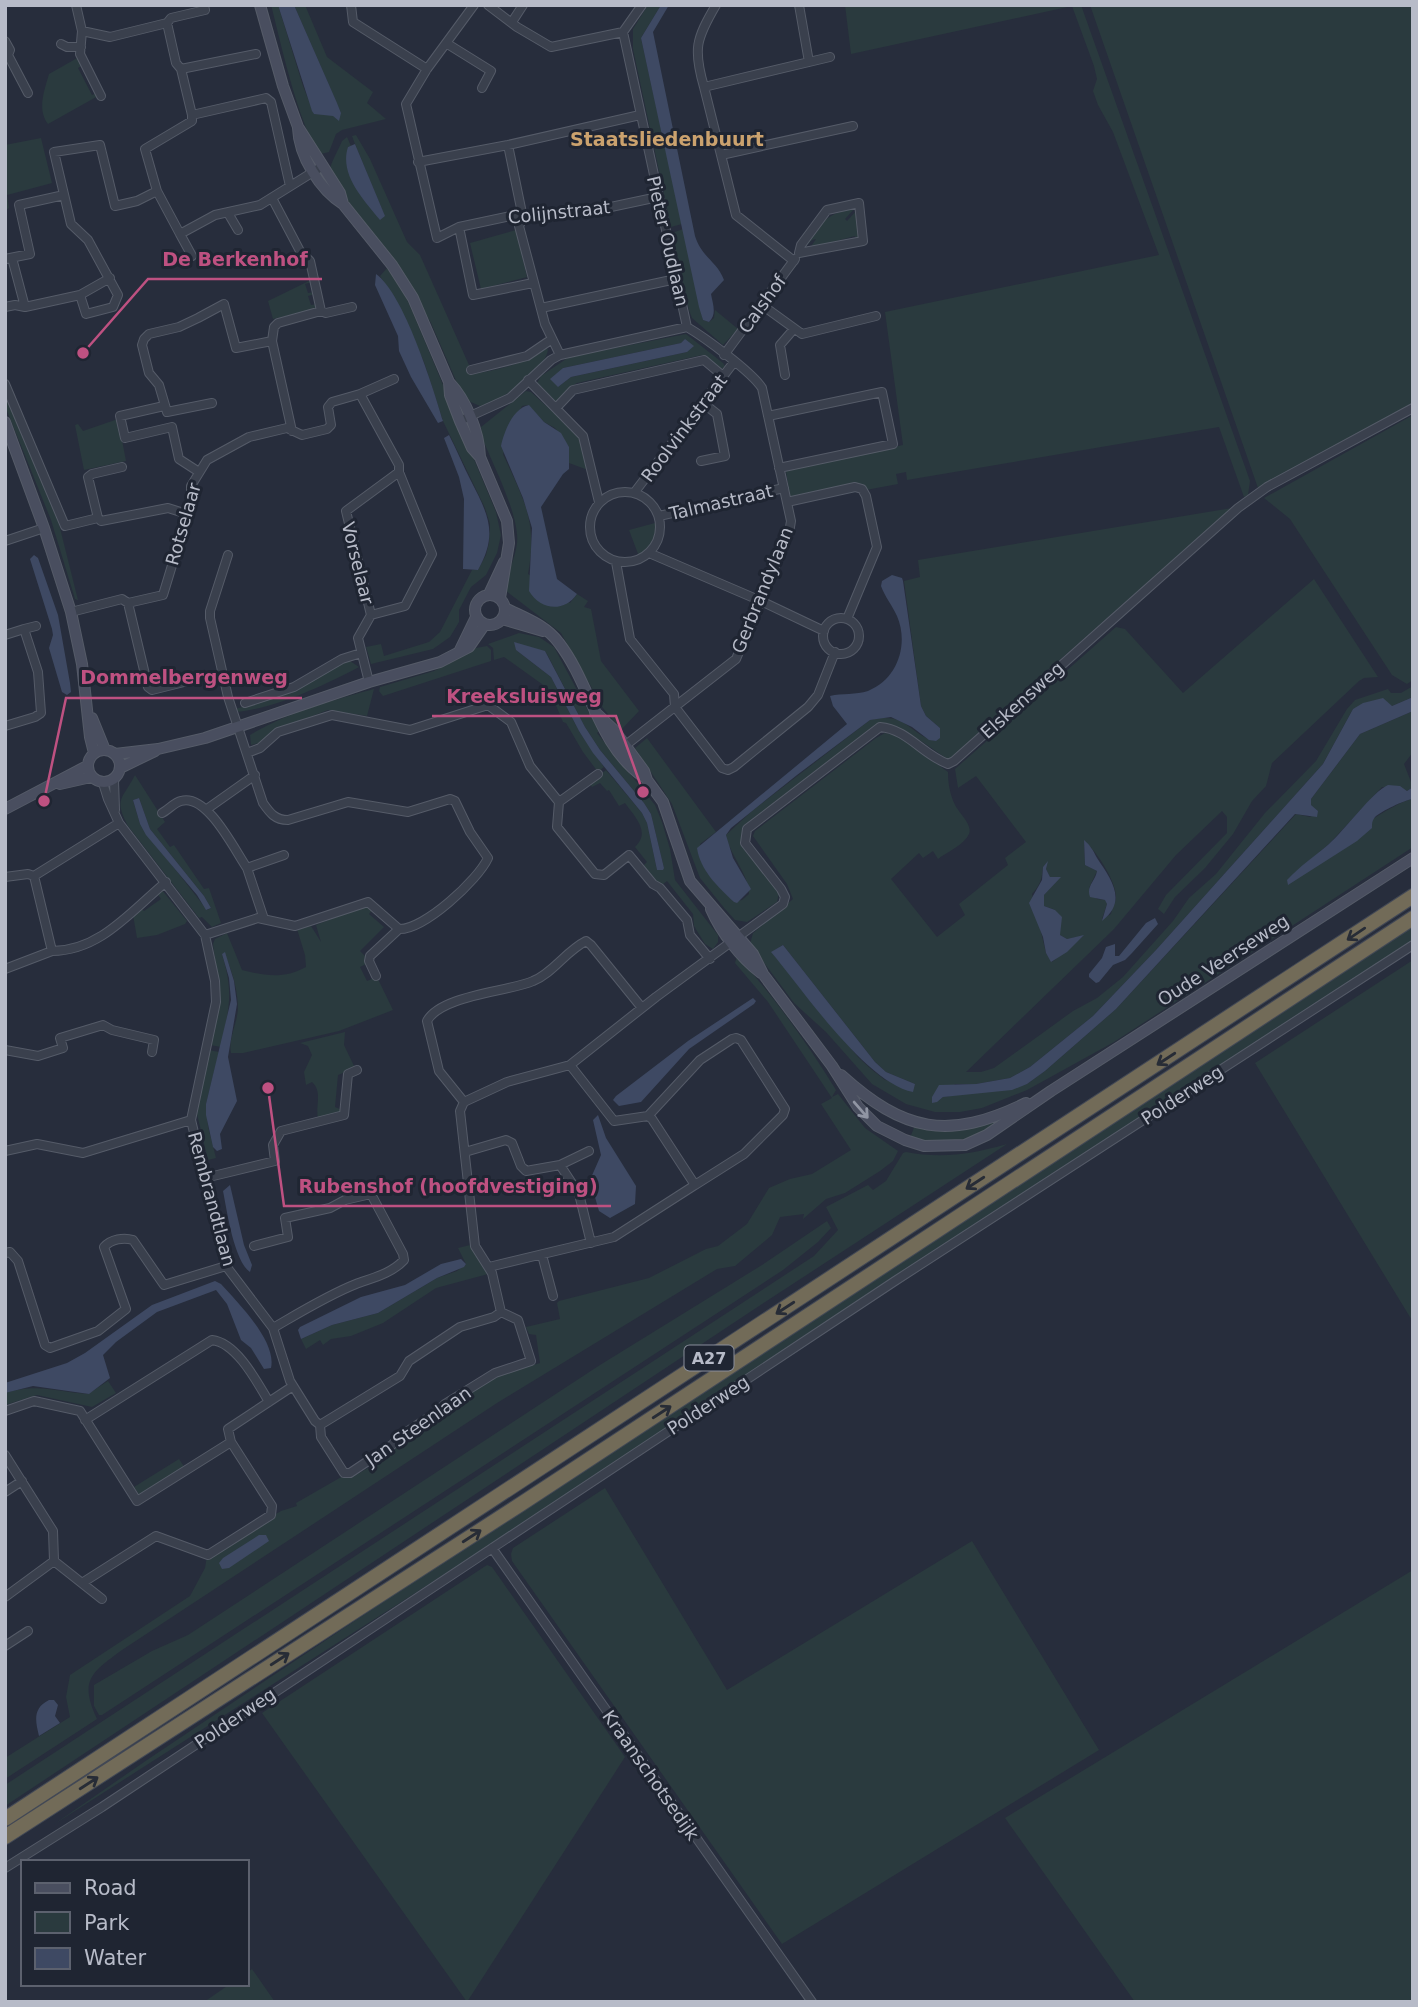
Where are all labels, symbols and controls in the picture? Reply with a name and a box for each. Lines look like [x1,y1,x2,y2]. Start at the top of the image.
district label: Staatsliedenbuurt [570,128,764,150]
street label: Pieter Oudlaan [643,174,693,308]
street label: Colijnstraat [507,196,611,228]
callout: De Berkenhof [148,239,322,279]
text: De Berkenhof [162,248,308,270]
street label: Calshof [734,270,790,337]
street label: Roolvinkstraat [637,370,731,486]
street label: Rotselaar [161,480,205,568]
street label: Talmastraat [666,480,775,524]
street label: Vorselaar [338,520,379,607]
street label: Gerbrandylaan [727,524,797,656]
street label: Elskensweg [976,657,1068,743]
callout: Dommelbergenweg [66,658,302,698]
text: Dommelbergenweg [80,666,288,688]
callout: Kreeksluisweg [432,676,616,716]
text: Kreeksluisweg [446,685,602,707]
street label: Oude Veerseweg [1154,910,1292,1010]
one-way arrow [1347,927,1366,941]
one-way arrow [1157,1052,1176,1066]
street label: Polderweg [1137,1061,1227,1129]
one-way arrow [853,1101,869,1119]
street label: Rembrandtlaan [184,1129,240,1269]
callout: Rubenshof (hoofdvestiging) [284,1166,611,1206]
text: Rubenshof (hoofdvestiging) [298,1175,598,1197]
one-way arrow [966,1177,986,1191]
one-way arrow [776,1301,795,1315]
road number: A27 [684,1346,734,1370]
street label: Polderweg [663,1371,753,1439]
street label: Jan Steenlaan [360,1382,475,1471]
one-way arrow [652,1404,671,1419]
one-way arrow [461,1529,481,1543]
one-way arrow [270,1652,290,1666]
street label: Polderweg [190,1683,280,1753]
street label: Kraanschotsedijk [598,1706,704,1844]
one-way arrow [79,1775,98,1790]
legend [21,1860,248,1986]
text: Road [84,1876,137,1900]
text: Park [84,1911,130,1935]
text: Water [84,1946,146,1970]

